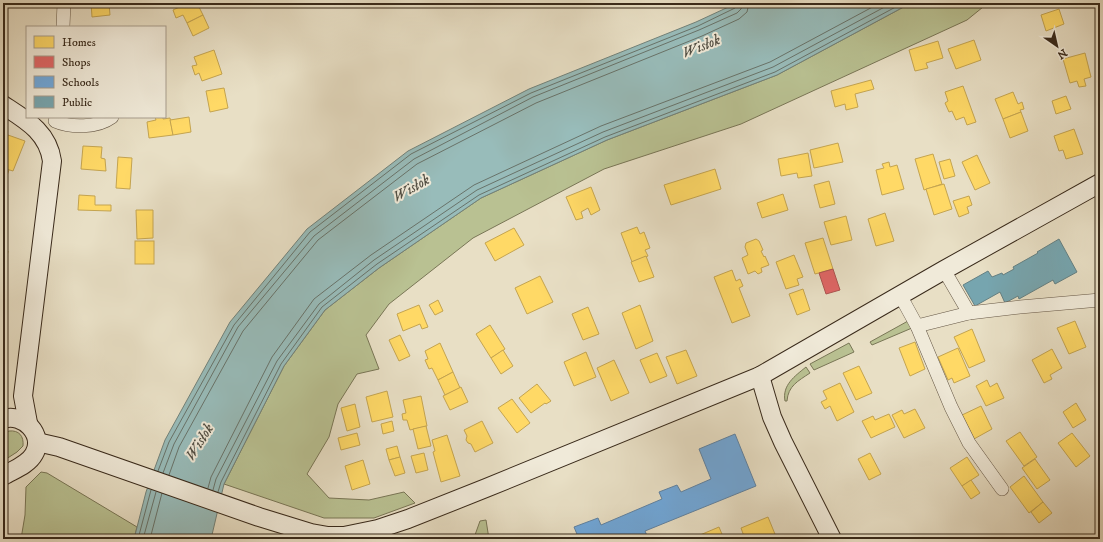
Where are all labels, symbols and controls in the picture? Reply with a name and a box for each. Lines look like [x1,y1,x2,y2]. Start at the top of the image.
legend [26,26,166,118]
north arrow [1037,26,1077,66]
water label: Wisłok [679,30,724,63]
text: Homes [62,35,96,50]
text: N [1054,45,1070,62]
text: Shops [62,55,90,70]
text: Schools [62,75,99,90]
text: Public [62,95,92,110]
water label: Wisłok [389,170,434,207]
water label: Wisłok [181,420,218,464]

